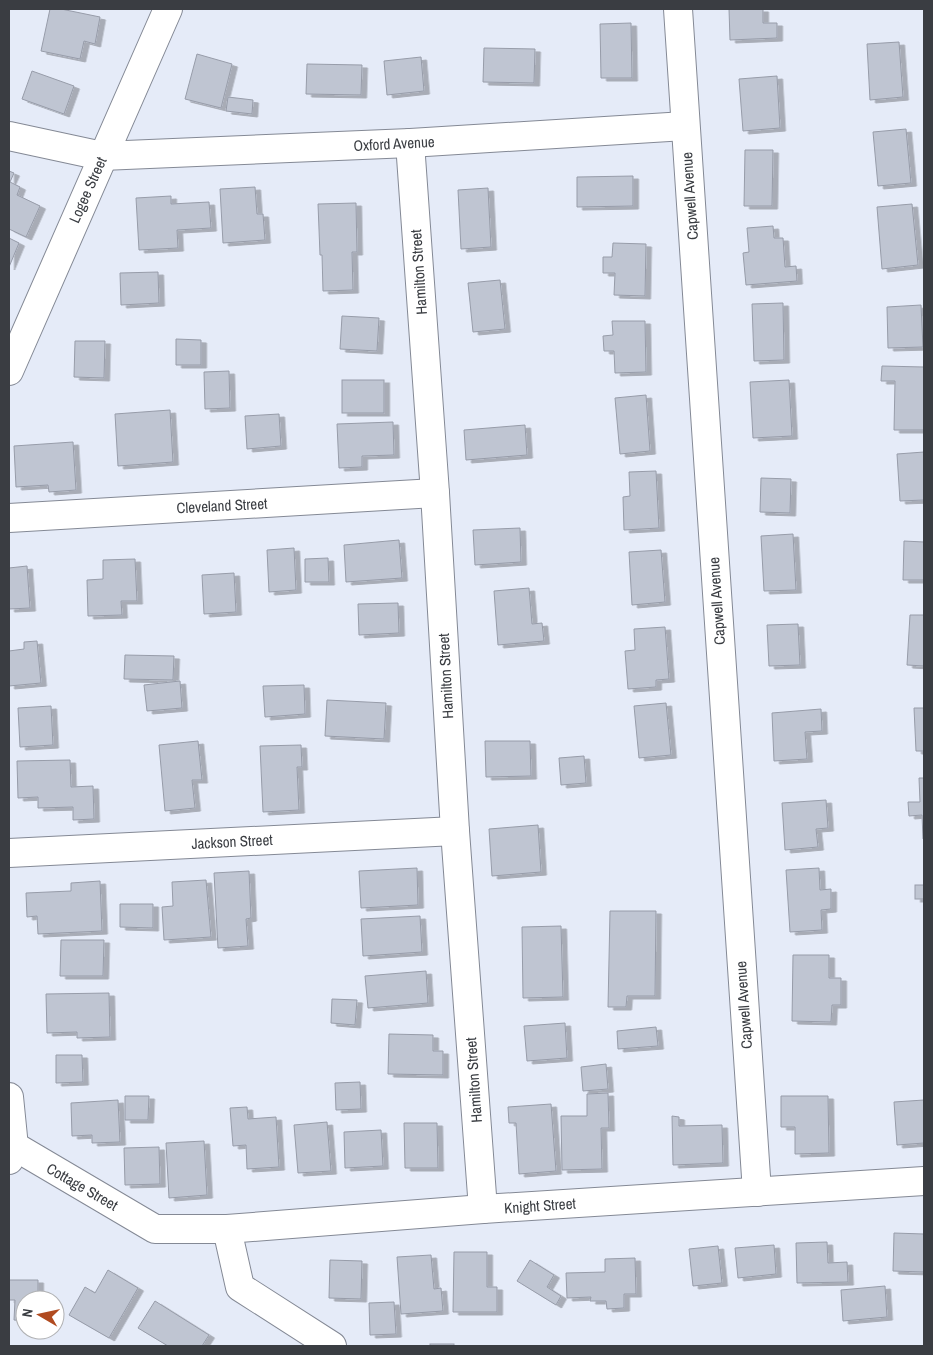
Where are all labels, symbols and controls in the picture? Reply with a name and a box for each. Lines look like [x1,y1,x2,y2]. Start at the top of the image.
street label: Oxford Avenue [353,131,435,156]
street label: Capwell Avenue [676,151,703,241]
street label: Logee Street [64,153,112,226]
street label: Hamilton Street [405,228,432,315]
street label: Cleveland Street [176,493,269,518]
street label: Capwell Avenue [703,556,730,646]
street label: Hamilton Street [433,632,458,719]
street label: Jackson Street [191,829,274,854]
street label: Capwell Avenue [730,960,757,1050]
street label: Hamilton Street [460,1036,487,1123]
street label: Cottage Street [43,1158,122,1216]
street label: Knight Street [503,1192,577,1218]
north arrow [15,1290,65,1340]
text: N [18,1307,37,1318]

